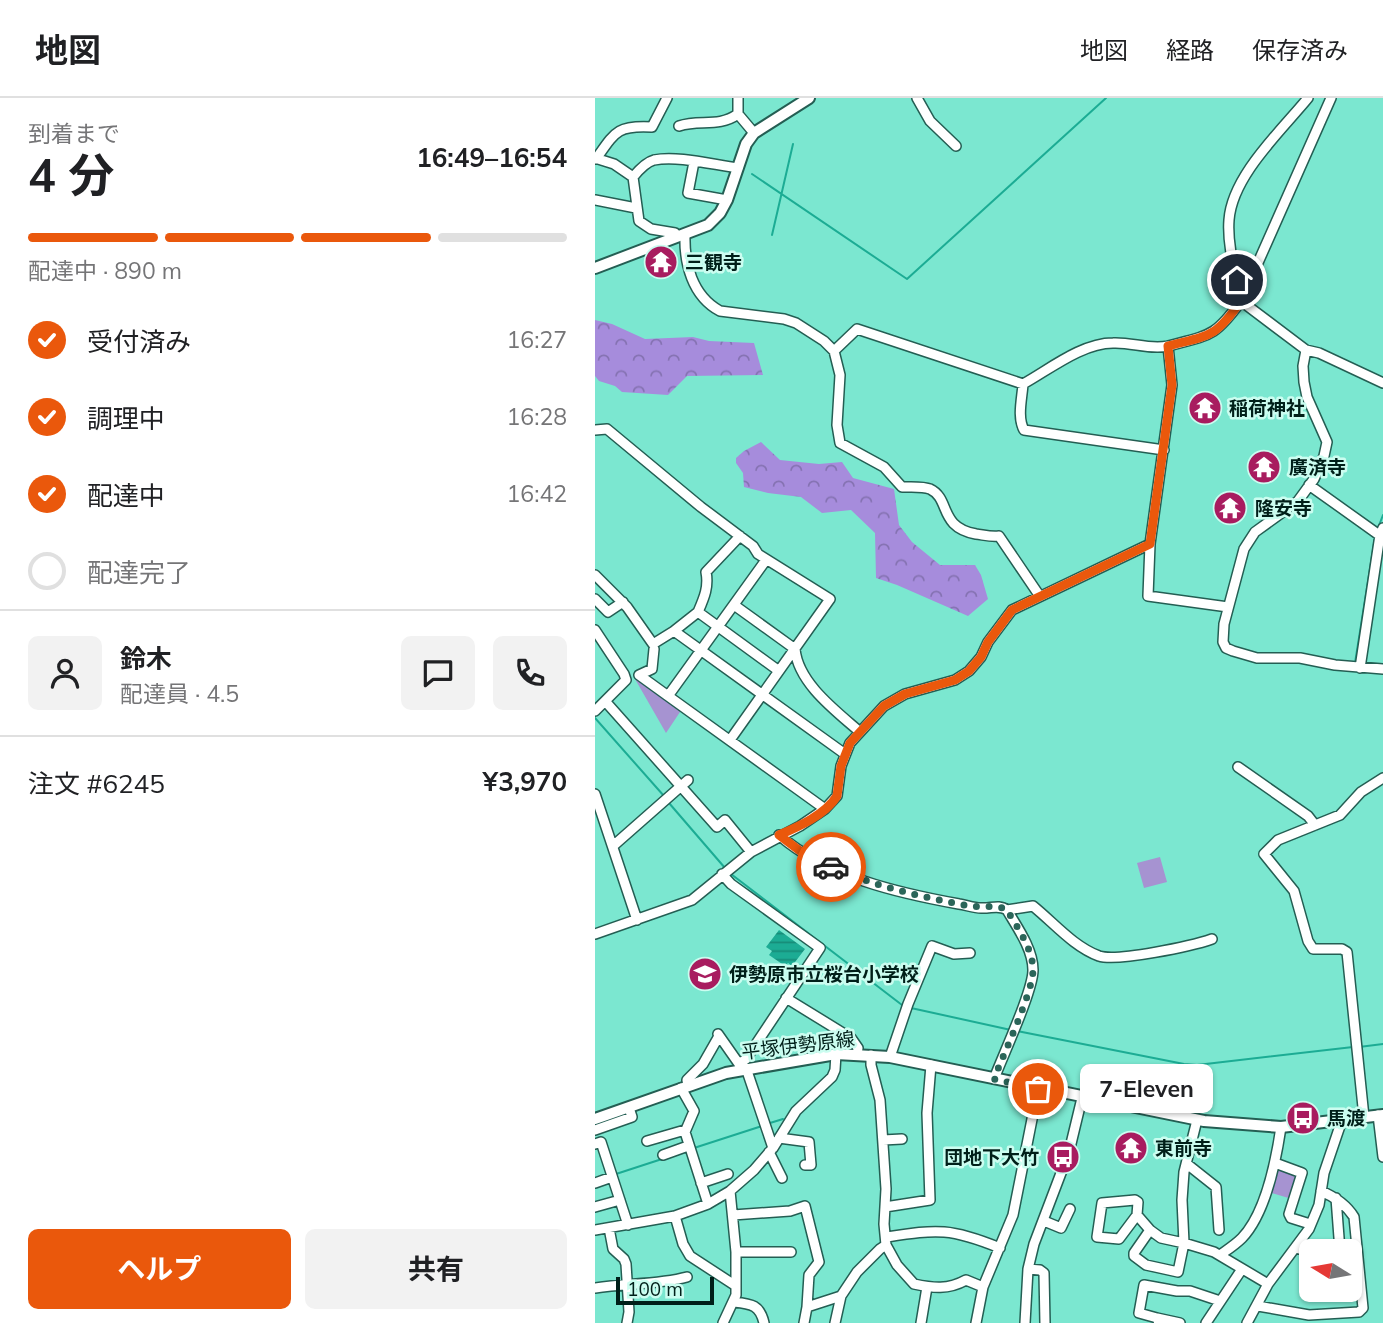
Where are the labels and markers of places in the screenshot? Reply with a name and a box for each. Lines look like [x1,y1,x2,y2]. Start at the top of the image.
temple icon: 三観寺 [642,243,680,281]
place label: 三観寺 [685,250,742,274]
pin [1207,250,1267,310]
temple icon: 稲荷神社 [1186,389,1224,427]
place label: 稲荷神社 [1229,396,1305,420]
temple icon: 廣済寺 [1245,448,1283,486]
place label: 廣済寺 [1289,455,1346,479]
temple icon: 隆安寺 [1211,489,1249,527]
place label: 隆安寺 [1255,496,1312,520]
school or university icon: 伊勢原市立桜台小学校 [686,955,724,993]
place label: 伊勢原市立桜台小学校 [729,962,919,986]
pin [1008,1059,1068,1119]
callout: 7-Eleven [1080,1065,1213,1114]
bus stop icon: 馬渡 [1284,1099,1322,1137]
place label: 馬渡 [1327,1106,1365,1130]
temple icon: 東前寺 [1112,1129,1150,1167]
place label: 東前寺 [1155,1136,1212,1160]
bus stop icon: 団地下大竹 [1044,1138,1082,1176]
place label: 団地下大竹 [944,1145,1039,1169]

